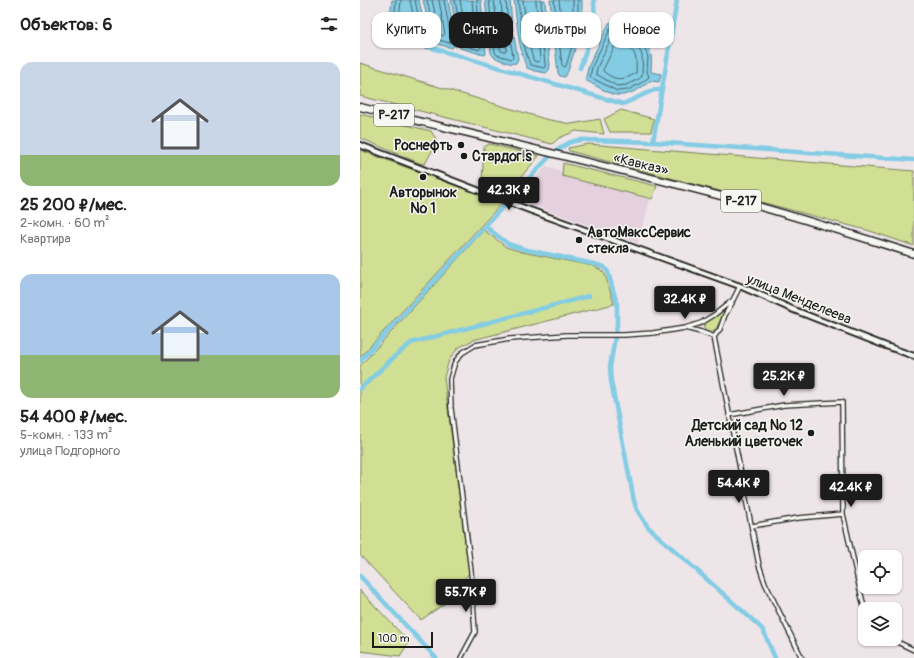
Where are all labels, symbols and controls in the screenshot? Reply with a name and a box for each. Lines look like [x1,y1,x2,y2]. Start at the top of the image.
chip: Купить [372,12,441,48]
chip: Снять [449,12,513,48]
chip: Фильтры [521,12,601,48]
chip: Новое [609,12,674,48]
icon: filters [318,13,340,35]
text: Объектов: 6 [20,14,112,35]
icon: home [144,88,216,160]
road number: Р-217 [374,104,414,126]
place label: Роснефть [394,137,453,154]
marker: Роснефть [456,140,466,150]
place label: Стардог!s [472,148,532,165]
street label: «Кавказ» [612,149,670,179]
marker: Стардог!s [459,151,469,161]
marker: Авторынок № 1 [418,172,428,182]
pin: 42.3K ₽ [472,177,546,211]
text: 42.3K ₽ [487,182,531,198]
place label: Авторынок № 1 [389,184,457,217]
road number: Р-217 [721,190,761,212]
text: 25 200 ₽/мес. [20,194,127,215]
text: 2-комн. · 60 m² [20,215,110,231]
place label: АвтоМаксСервис стекла [586,224,691,257]
text: Квартира [20,231,71,247]
marker: АвтоМаксСервис стекла [574,235,584,245]
street label: улица Менделеева [743,270,854,328]
pin: 32.4K ₽ [648,286,722,320]
text: 32.4K ₽ [663,291,707,307]
icon: home [144,300,216,372]
pin: 25.2K ₽ [747,363,821,397]
text: 25.2K ₽ [763,368,805,384]
text: 54 400 ₽/мес. [20,406,128,427]
place label: Детский сад № 12 Аленький цветочек [685,417,803,450]
text: 5-комн. · 133 m² [20,427,112,443]
marker: Детский сад № 12 Аленький цветочек [806,428,816,438]
text: улица Подгорного [20,443,120,459]
pin: 54.4K ₽ [702,470,776,504]
pin: 42.4K ₽ [814,474,888,508]
text: 54.4K ₽ [717,475,761,491]
text: 42.4K ₽ [829,479,873,495]
map controls [858,550,902,646]
button: locate [858,550,902,594]
pin: 55.7K ₽ [429,579,503,613]
text: 55.7K ₽ [445,584,487,600]
button: layers [858,602,902,646]
scale bar [372,630,433,649]
text: 100 m [378,632,409,645]

